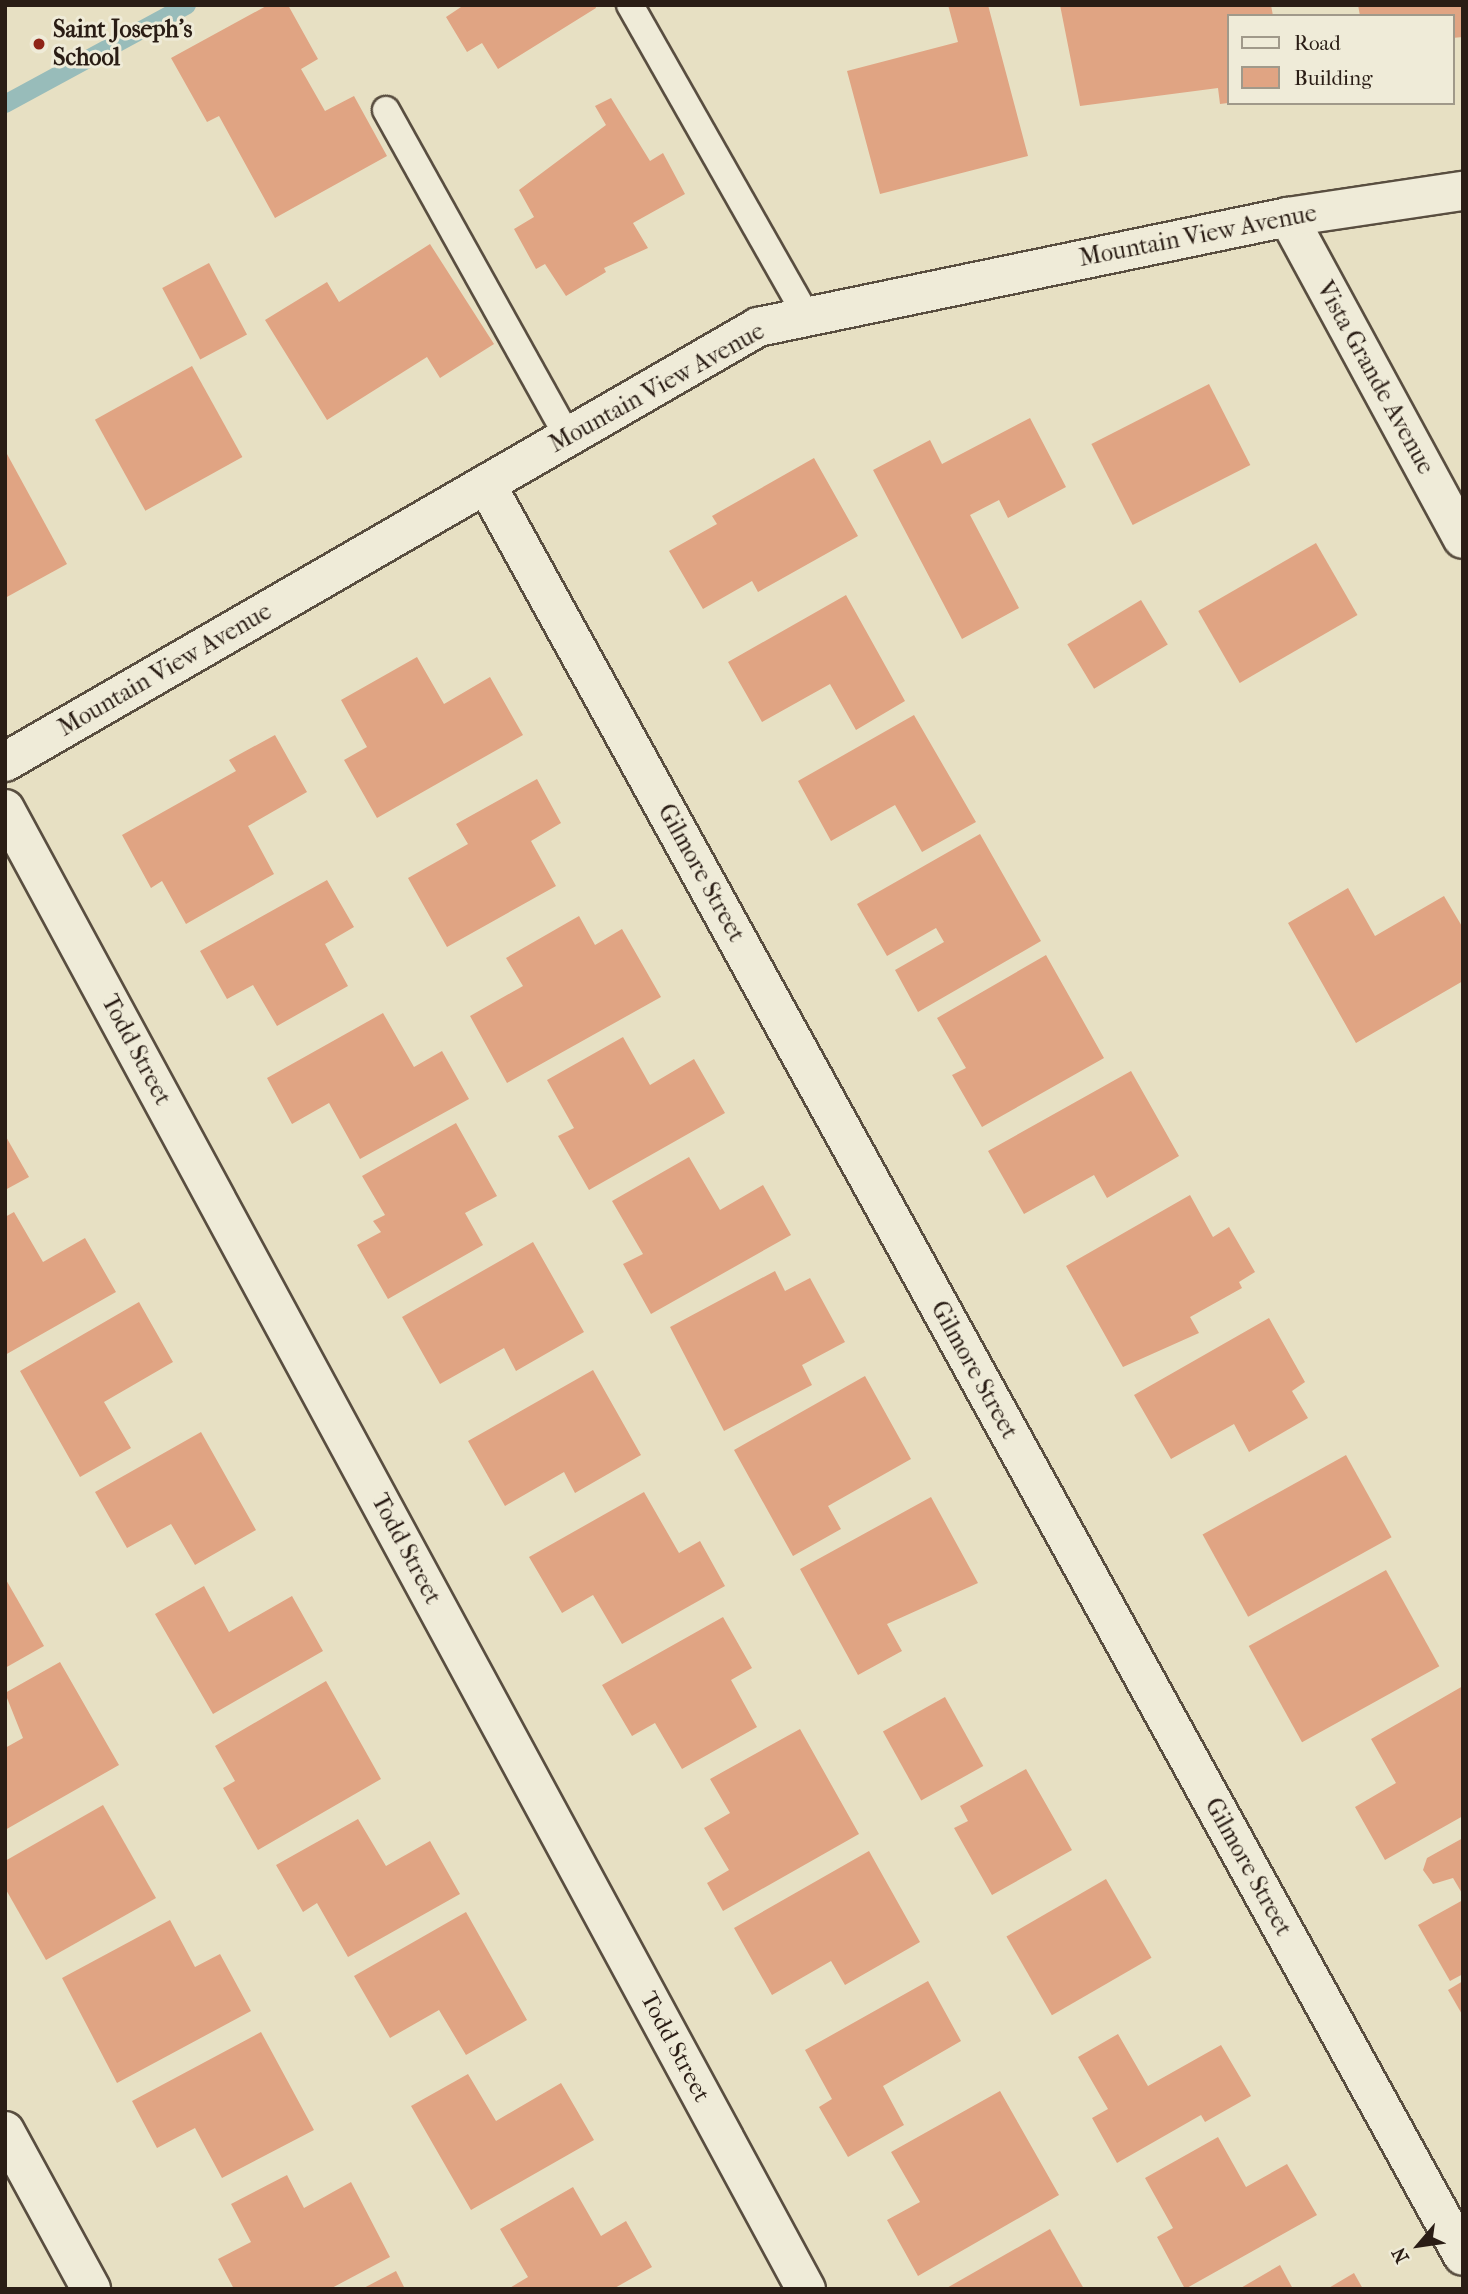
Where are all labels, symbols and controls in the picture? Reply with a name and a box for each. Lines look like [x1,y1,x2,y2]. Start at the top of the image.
legend [1226,14,1454,105]
place label: Saint Joseph's School [53,16,192,72]
text: Road [1294,31,1341,55]
marker: Saint Joseph's School [31,36,47,52]
text: Building [1294,66,1372,90]
street label: Mountain View Avenue [1077,199,1319,273]
street label: Vista Grande Avenue [1310,277,1440,479]
street label: Mountain View Avenue [544,317,770,459]
street label: Mountain View Avenue [53,597,277,743]
street label: Gilmore Street [651,799,751,947]
street label: Todd Street [95,990,177,1110]
street label: Gilmore Street [924,1296,1024,1444]
street label: Todd Street [365,1489,447,1609]
street label: Gilmore Street [1198,1793,1298,1941]
street label: Todd Street [634,1987,716,2107]
north arrow [1384,2210,1454,2280]
text: N [1388,2244,1414,2267]

